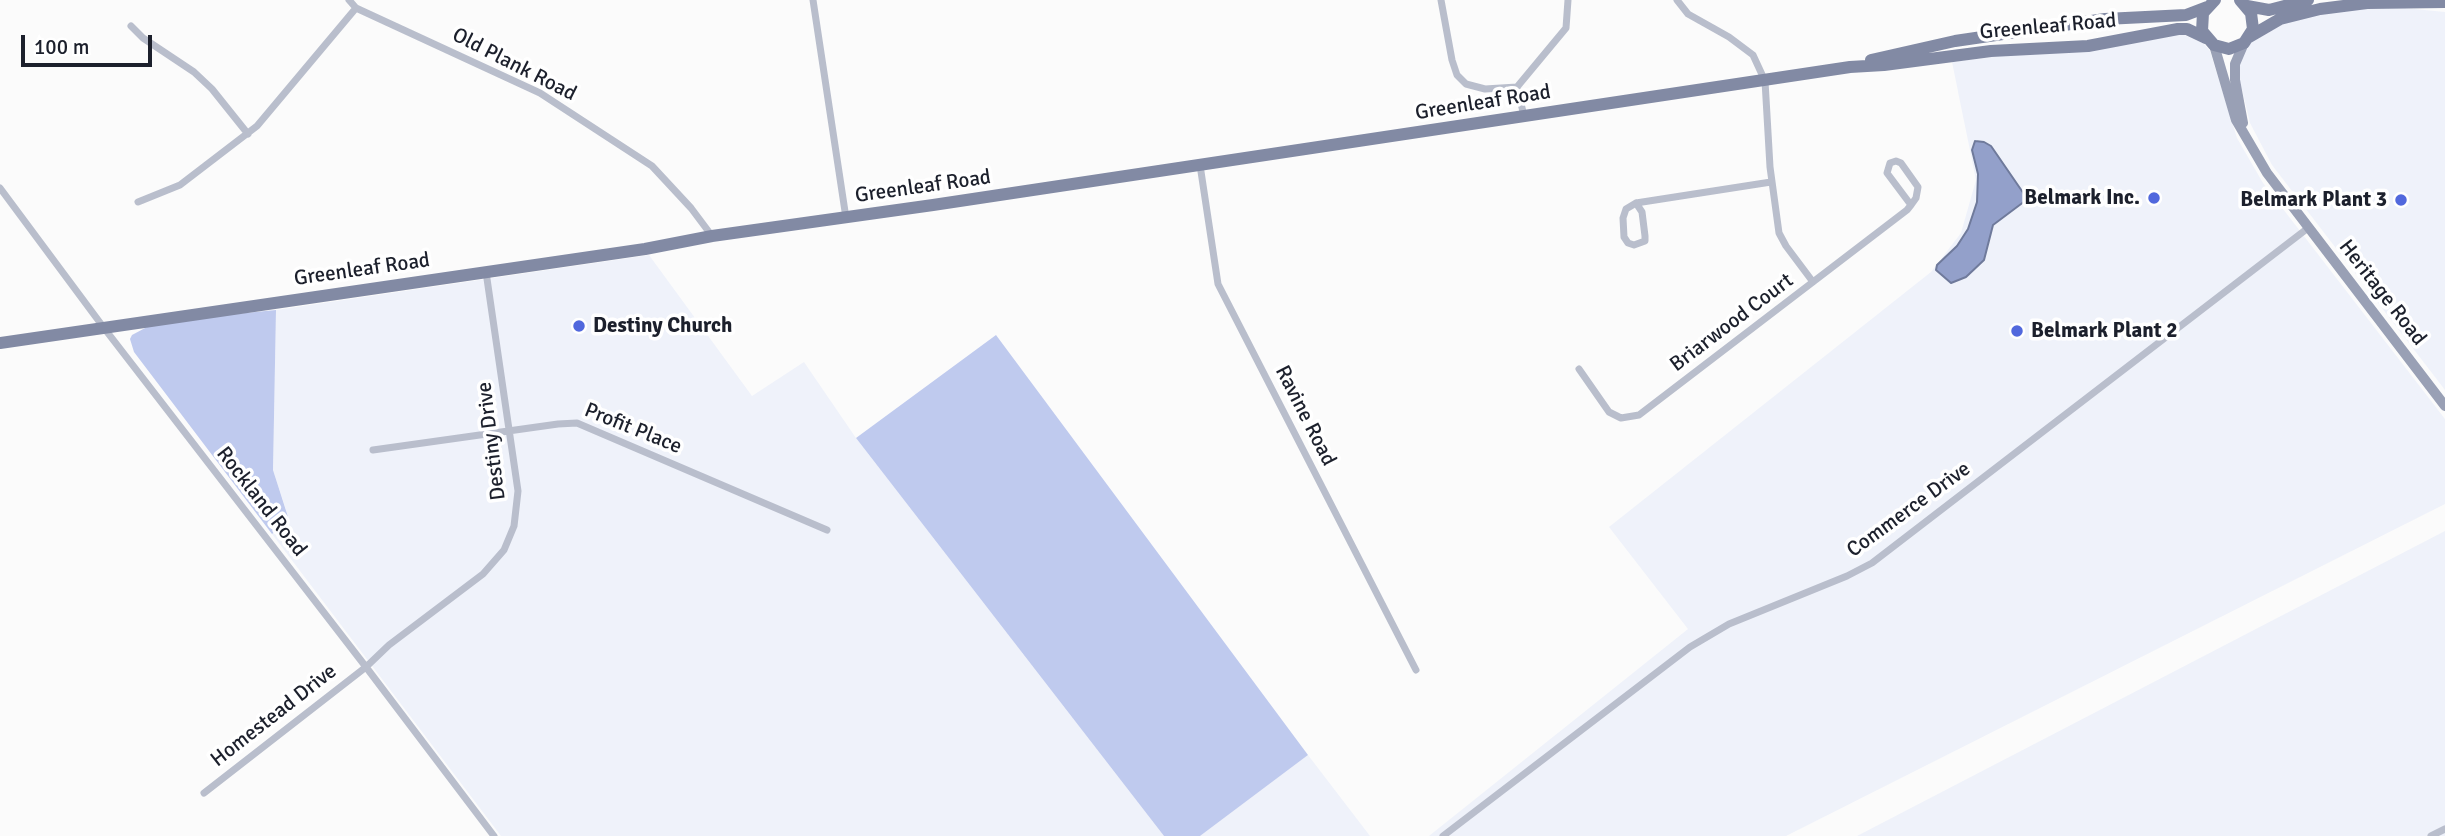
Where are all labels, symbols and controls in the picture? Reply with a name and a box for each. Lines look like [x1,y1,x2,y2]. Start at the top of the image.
street label: Greenleaf Road [1979,8,2117,46]
scale bar [24,21,156,65]
street label: Old Plank Road [448,23,580,107]
text: 100 m [34,34,89,60]
street label: Greenleaf Road [1413,80,1553,126]
street label: Greenleaf Road [853,165,993,209]
place label: Belmark Inc. [2024,185,2140,211]
place label: Belmark Plant 3 [2240,187,2387,213]
marker: Belmark Inc. [2146,190,2162,206]
marker: Belmark Plant 3 [2393,192,2409,208]
street label: Heritage Road [2333,235,2431,351]
street label: Greenleaf Road [292,248,432,292]
street label: Briarwood Court [1665,268,1799,378]
place label: Destiny Church [593,313,732,339]
marker: Destiny Church [571,318,587,334]
place label: Belmark Plant 2 [2031,318,2178,344]
marker: Belmark Plant 2 [2009,323,2025,339]
street label: Ravine Road [1269,362,1341,470]
street label: Destiny Drive [472,380,512,502]
street label: Profit Place [581,398,685,460]
street label: Rockland Road [210,442,312,562]
street label: Commerce Drive [1842,457,1976,563]
street label: Homestead Drive [206,659,342,773]

